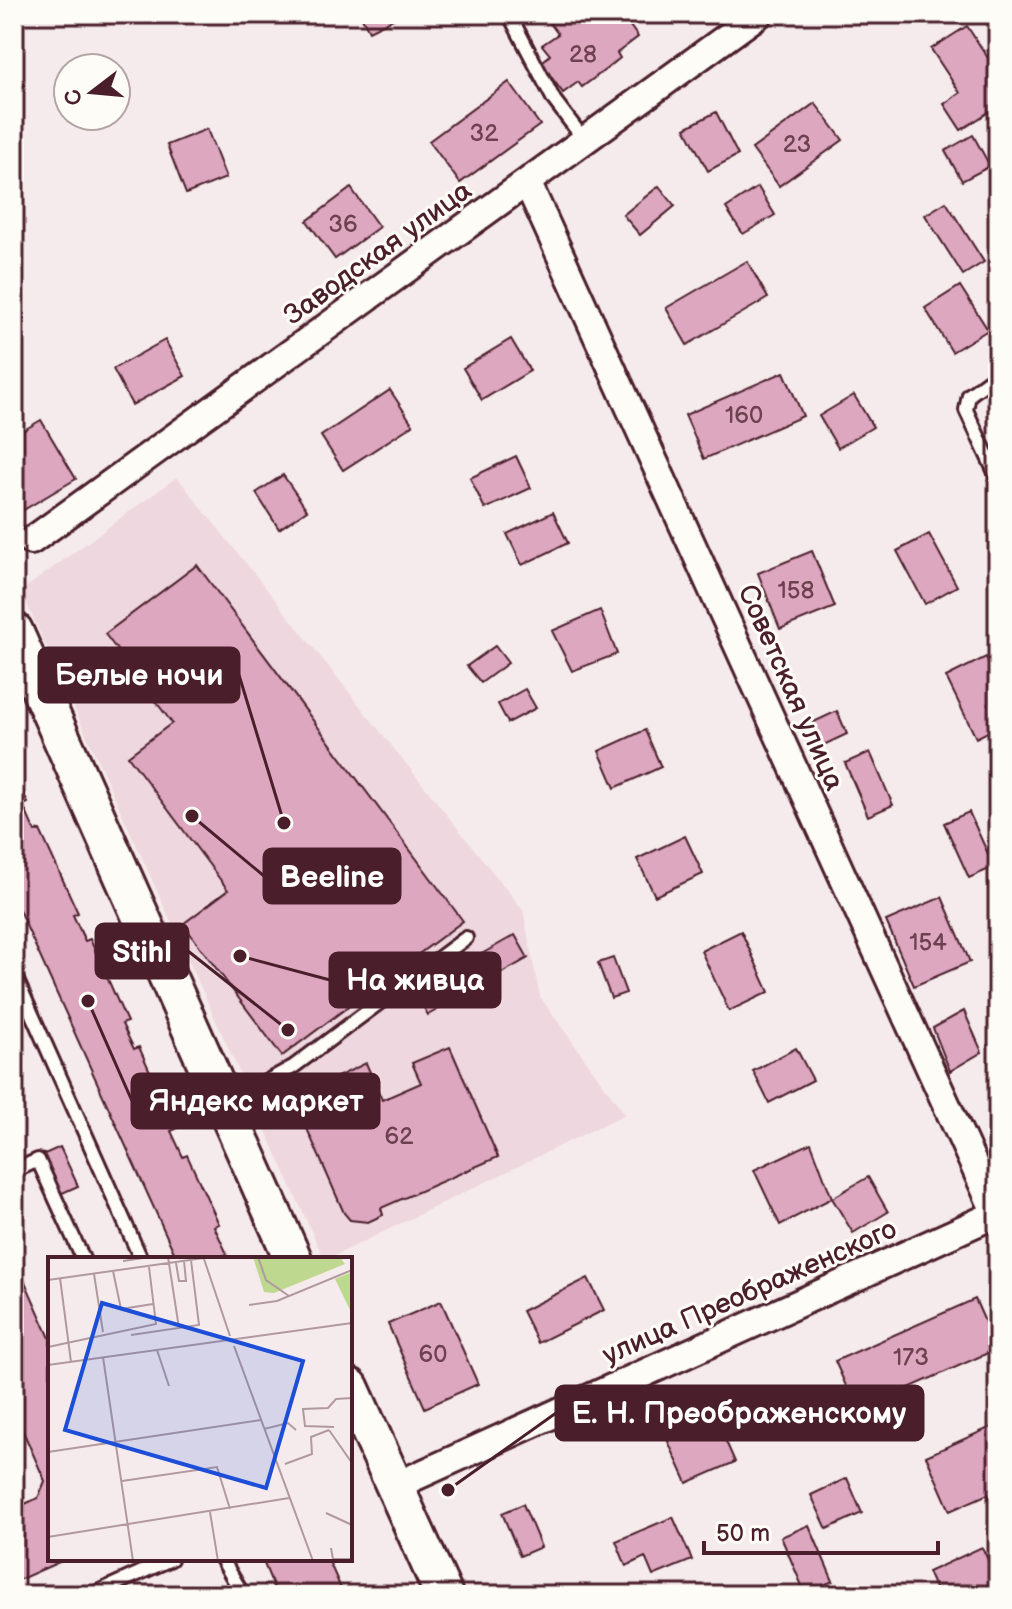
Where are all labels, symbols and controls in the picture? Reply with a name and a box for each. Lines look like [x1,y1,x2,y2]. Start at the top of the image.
house number: 28 [569,40,597,69]
north arrow [52,52,132,132]
text: С [59,86,89,108]
house number: 32 [470,119,498,148]
house number: 23 [783,130,811,159]
street label: Заводская улица [278,174,478,332]
house number: 36 [328,210,358,239]
house number: 160 [725,401,763,430]
house number: 158 [777,576,815,605]
street label: Советская улица [730,580,851,796]
callout: Белые ночи [39,648,239,702]
text: Белые ночи [55,658,223,694]
callout: Beeline [264,849,400,903]
text: Beeline [280,860,384,896]
callout: Stihl [96,924,188,978]
house number: 154 [909,928,947,957]
text: Stihl [112,935,172,971]
callout: На живца [330,953,500,1007]
text: На живца [346,963,485,999]
callout: Яндекс маркет [132,1074,379,1128]
text: Яндекс маркет [148,1084,364,1120]
house number: 62 [385,1122,413,1151]
street label: улица Преображенского [598,1213,902,1372]
inset map [48,1257,352,1561]
house number: 60 [419,1340,447,1369]
house number: 173 [893,1343,929,1372]
callout: Е. Н. Преображенскому [556,1386,923,1440]
text: Е. Н. Преображенскому [572,1396,907,1432]
scale bar [704,1505,938,1555]
text: 50 m [716,1519,770,1548]

